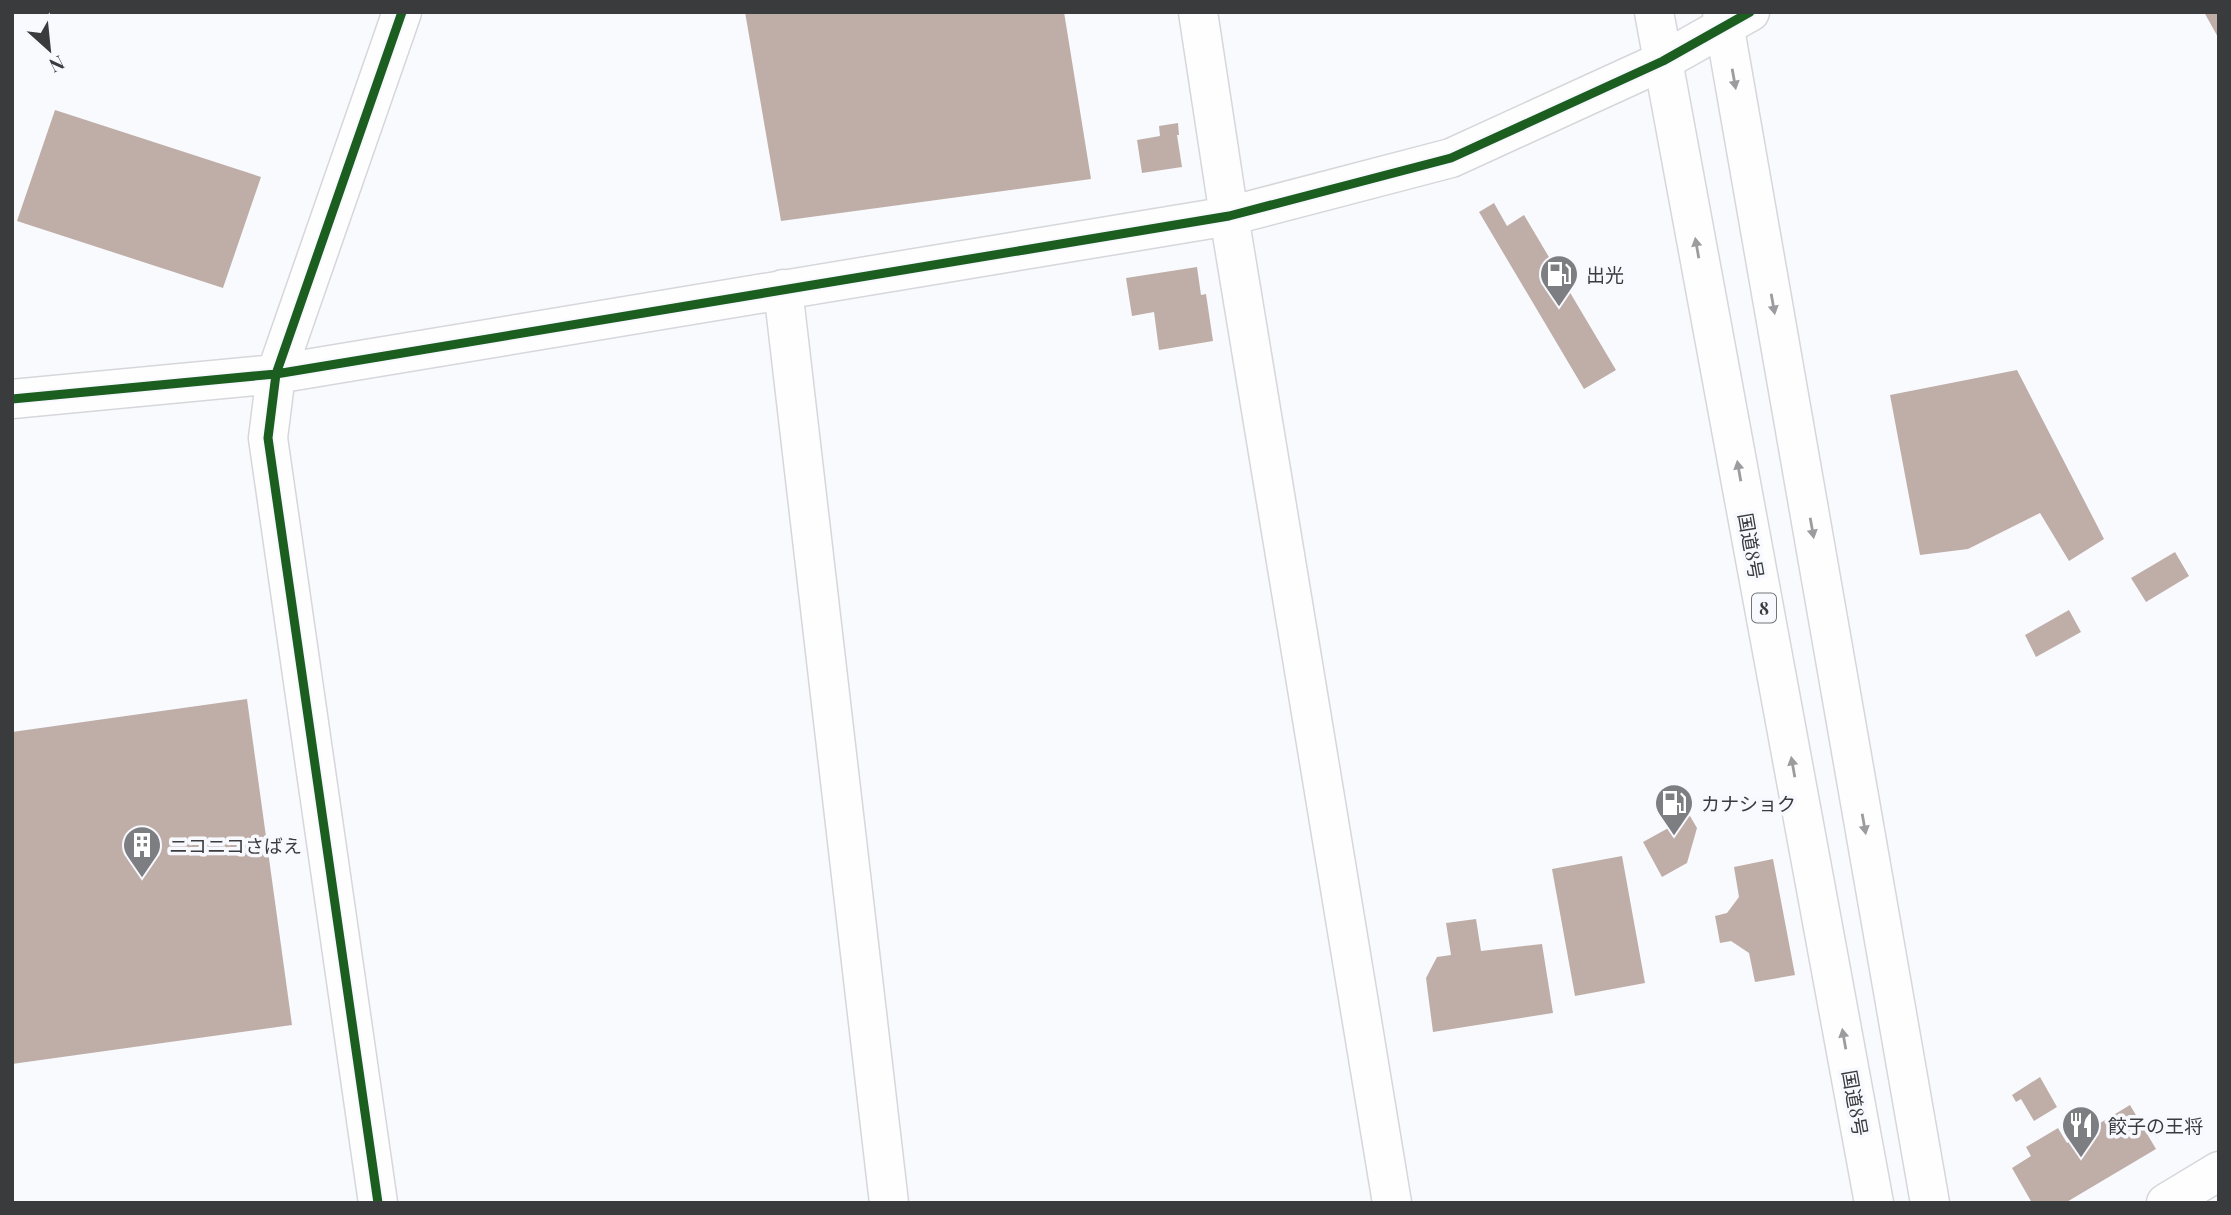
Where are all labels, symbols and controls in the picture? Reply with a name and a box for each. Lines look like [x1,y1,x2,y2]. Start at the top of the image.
north arrow [14,14,84,84]
text: N [45,50,69,80]
one-way arrow [1728,69,1739,91]
one-way arrow [1691,237,1702,259]
fuel station icon: 出光 [1538,253,1580,308]
place label: 出光 [1586,261,1624,287]
one-way arrow [1768,293,1779,315]
one-way arrow [1733,460,1744,482]
street label: 国道8号 [1733,511,1771,581]
one-way arrow [1807,517,1818,539]
road number: 8 [1752,594,1776,622]
one-way arrow [1788,756,1799,778]
fuel station icon: カナショク [1653,782,1695,837]
place label: カナショク [1701,790,1796,816]
one-way arrow [1858,813,1869,835]
building icon: ニコニコさばえ [121,824,163,879]
place label: ニコニコさばえ [169,832,302,858]
one-way arrow [1838,1028,1849,1050]
street label: 国道8号 [1837,1068,1875,1138]
restaurant icon: 餃子の王将 [2060,1104,2102,1159]
place label: 餃子の王将 [2108,1112,2203,1138]

